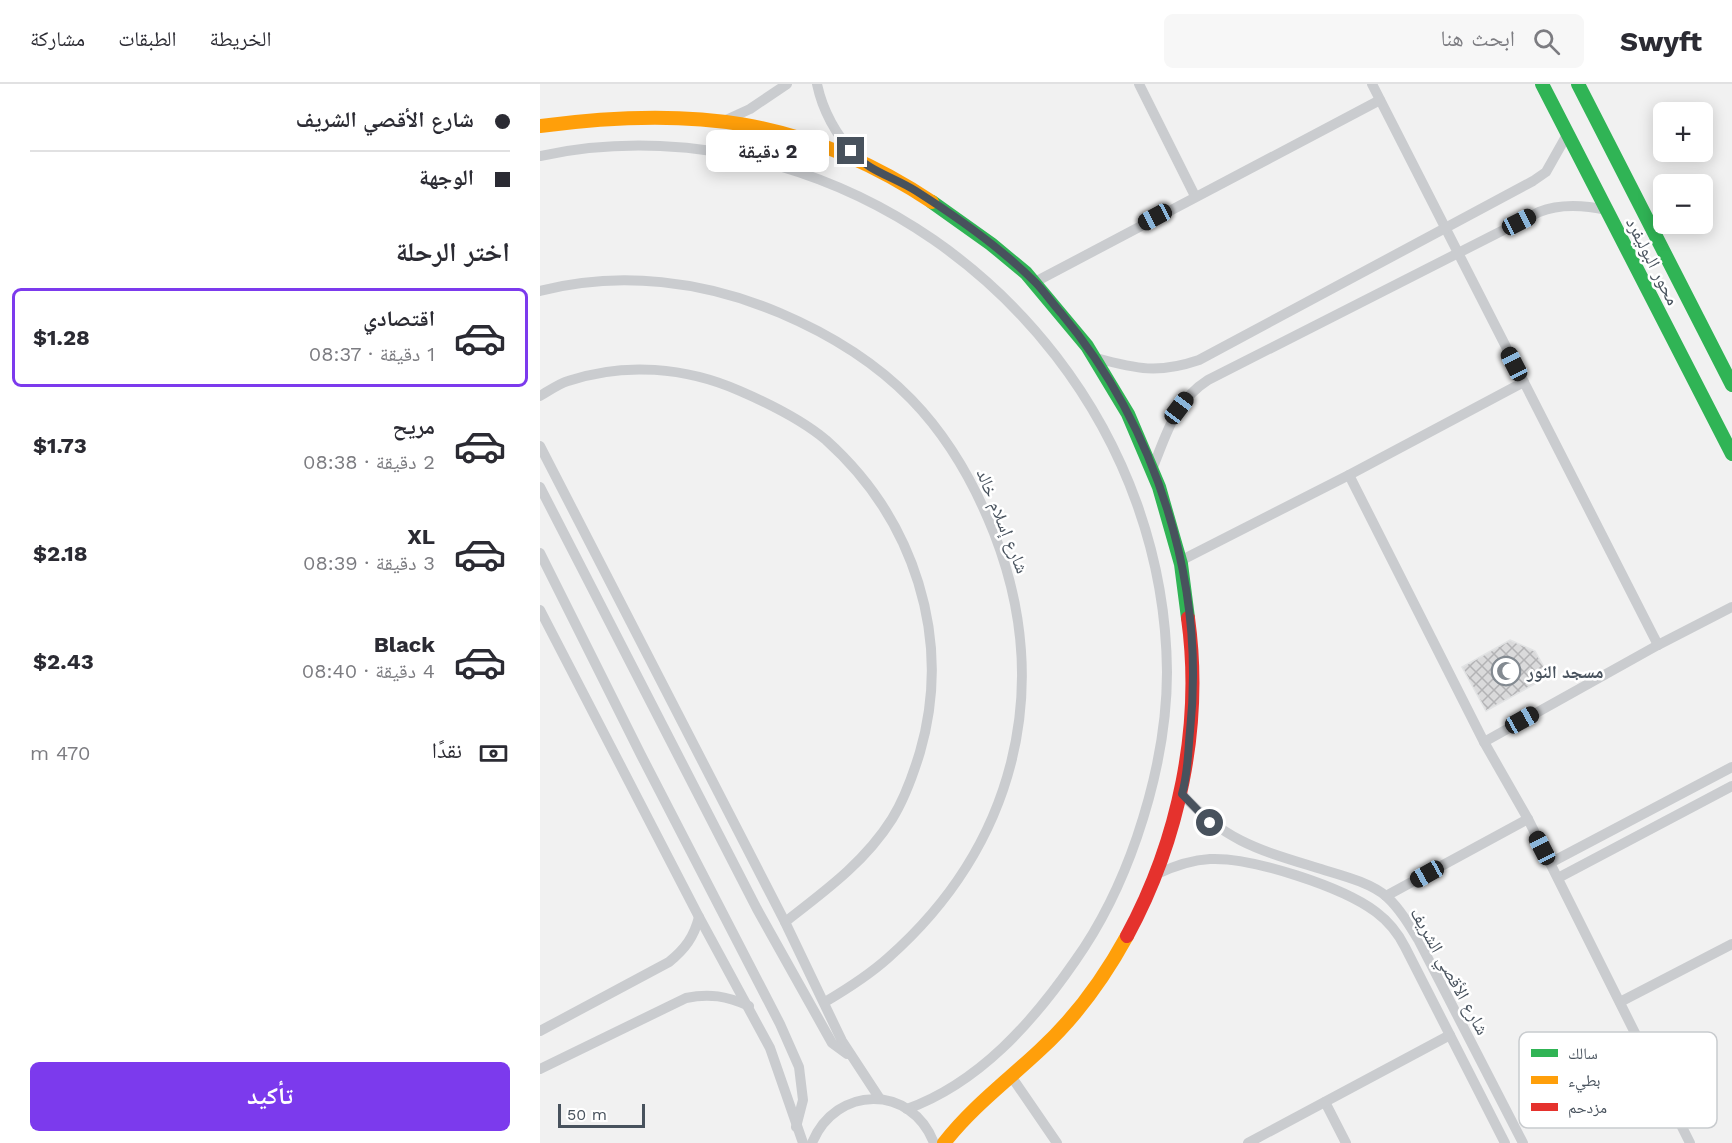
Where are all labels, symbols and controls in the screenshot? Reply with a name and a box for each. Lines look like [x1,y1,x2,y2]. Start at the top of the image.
search box [1164,14,1584,68]
icon: search [1530,25,1563,58]
text: Swyft [1620,25,1702,58]
text: مشاركة [30,26,85,51]
text: الطبقات [118,26,177,51]
text: الخريطة [210,26,271,51]
text: ابحث هنا [1441,26,1515,51]
map controls [1653,102,1713,234]
button: + [1653,102,1713,162]
text: شارع الأقصي الشريف [296,107,474,132]
callout: 2 دقيقة [707,130,830,172]
route end [837,137,864,164]
text: 2 دقيقة [738,139,797,163]
text: الوجهة [419,165,474,190]
button: − [1653,174,1713,234]
car [1135,201,1175,233]
car [1499,206,1539,238]
street label: محور البوليفرد [1621,214,1684,309]
text: اختر الرحلة [396,236,510,268]
text: اقتصادي [363,306,435,331]
icon: car [453,311,507,365]
text: $1.28 [33,325,90,350]
text: 1 دقيقة · 08:37 [309,342,435,366]
car [1498,344,1530,384]
car [1161,388,1197,428]
text: مريح [392,414,435,439]
icon: car [453,419,507,473]
text: $1.73 [33,433,87,458]
text: 2 دقيقة · 08:38 [303,450,435,474]
street label: شارع إسلام خالد [971,466,1033,577]
text: XL [407,524,435,549]
icon: car [453,527,507,581]
text: $2.18 [33,541,88,566]
text: 3 دقيقة · 08:39 [303,551,435,575]
text: Black [374,632,435,657]
icon: car [453,635,507,689]
text: $2.43 [33,649,94,674]
mosque icon: مسجد النور [1490,655,1522,687]
text: 4 دقيقة · 08:40 [302,659,435,683]
place label: مسجد النور [1526,661,1604,682]
car [1502,703,1542,737]
icon: cash [477,737,510,770]
text: نقدًا [432,738,462,763]
text: 470 m [30,741,90,765]
route start [1196,809,1223,836]
car [1526,828,1558,868]
car [1407,857,1447,891]
street label: شارع الأقصي الشريف [1402,904,1494,1041]
legend [1519,1032,1717,1128]
text: سالك [1568,1044,1598,1063]
button: تأكيد [30,1062,510,1131]
text: بطيء [1568,1071,1600,1093]
text: مزدحم [1568,1098,1607,1118]
scale bar [558,1101,645,1128]
text: 50 m [567,1105,607,1124]

